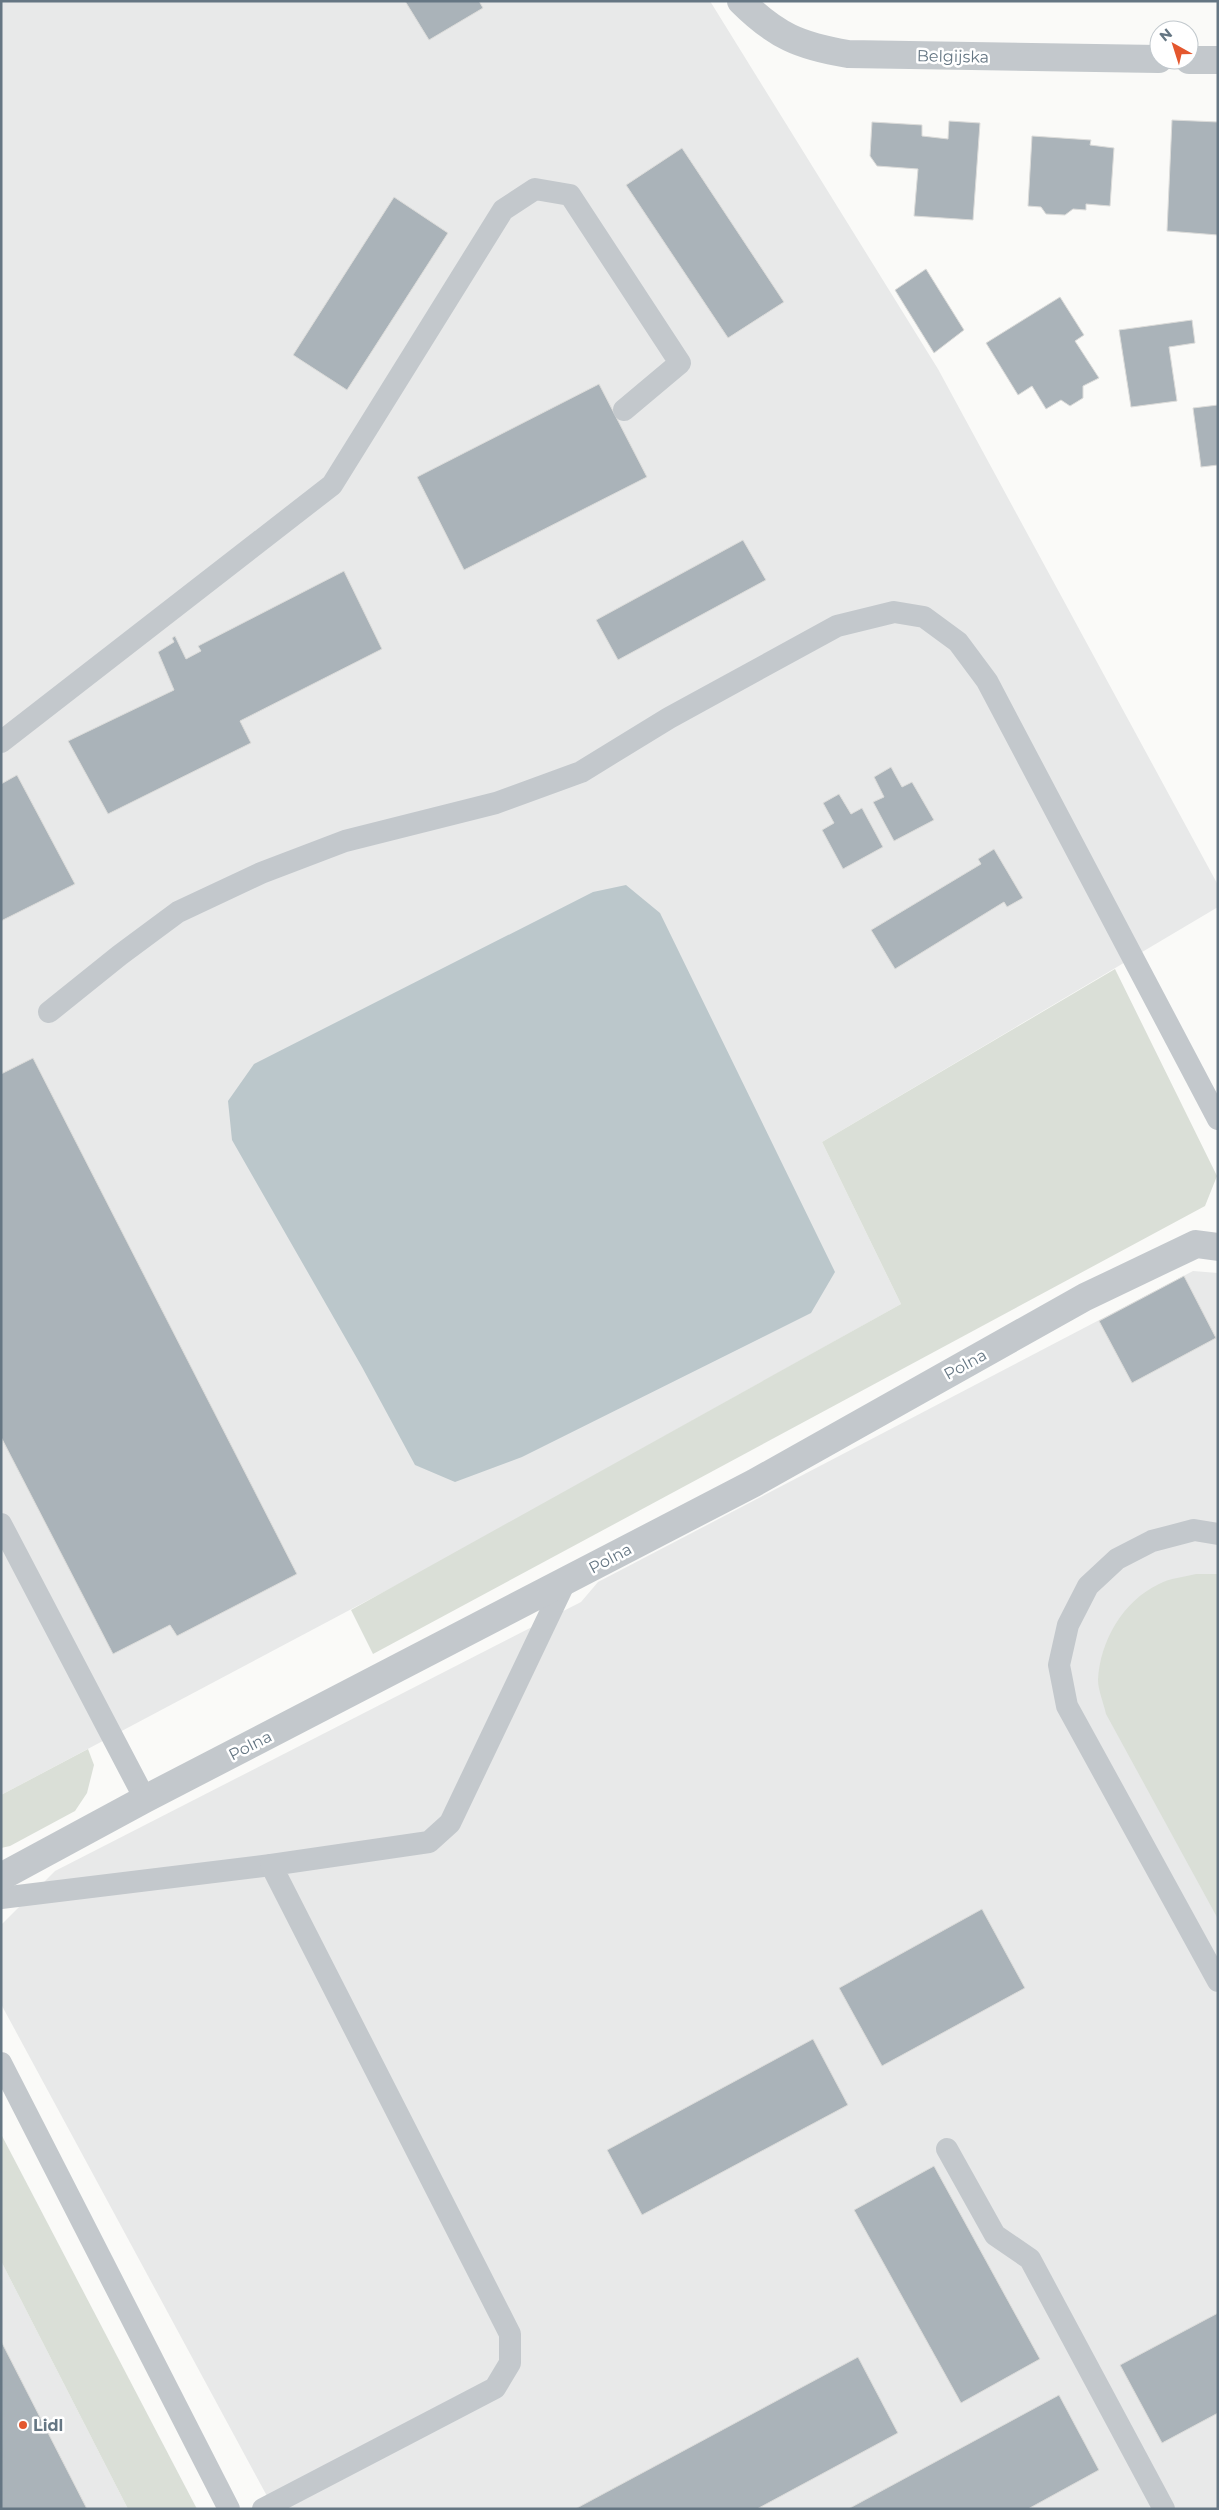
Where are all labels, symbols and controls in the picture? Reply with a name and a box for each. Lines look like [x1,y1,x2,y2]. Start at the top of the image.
north arrow [1149,20,1199,70]
text: N [1156,24,1176,45]
street label: Belgijska [917,46,989,67]
street label: Polna [941,1345,990,1384]
street label: Polna [586,1539,635,1578]
street label: Polna [225,1727,275,1764]
place label: Lidl [33,2416,63,2435]
marker: Lidl [17,2419,29,2431]

